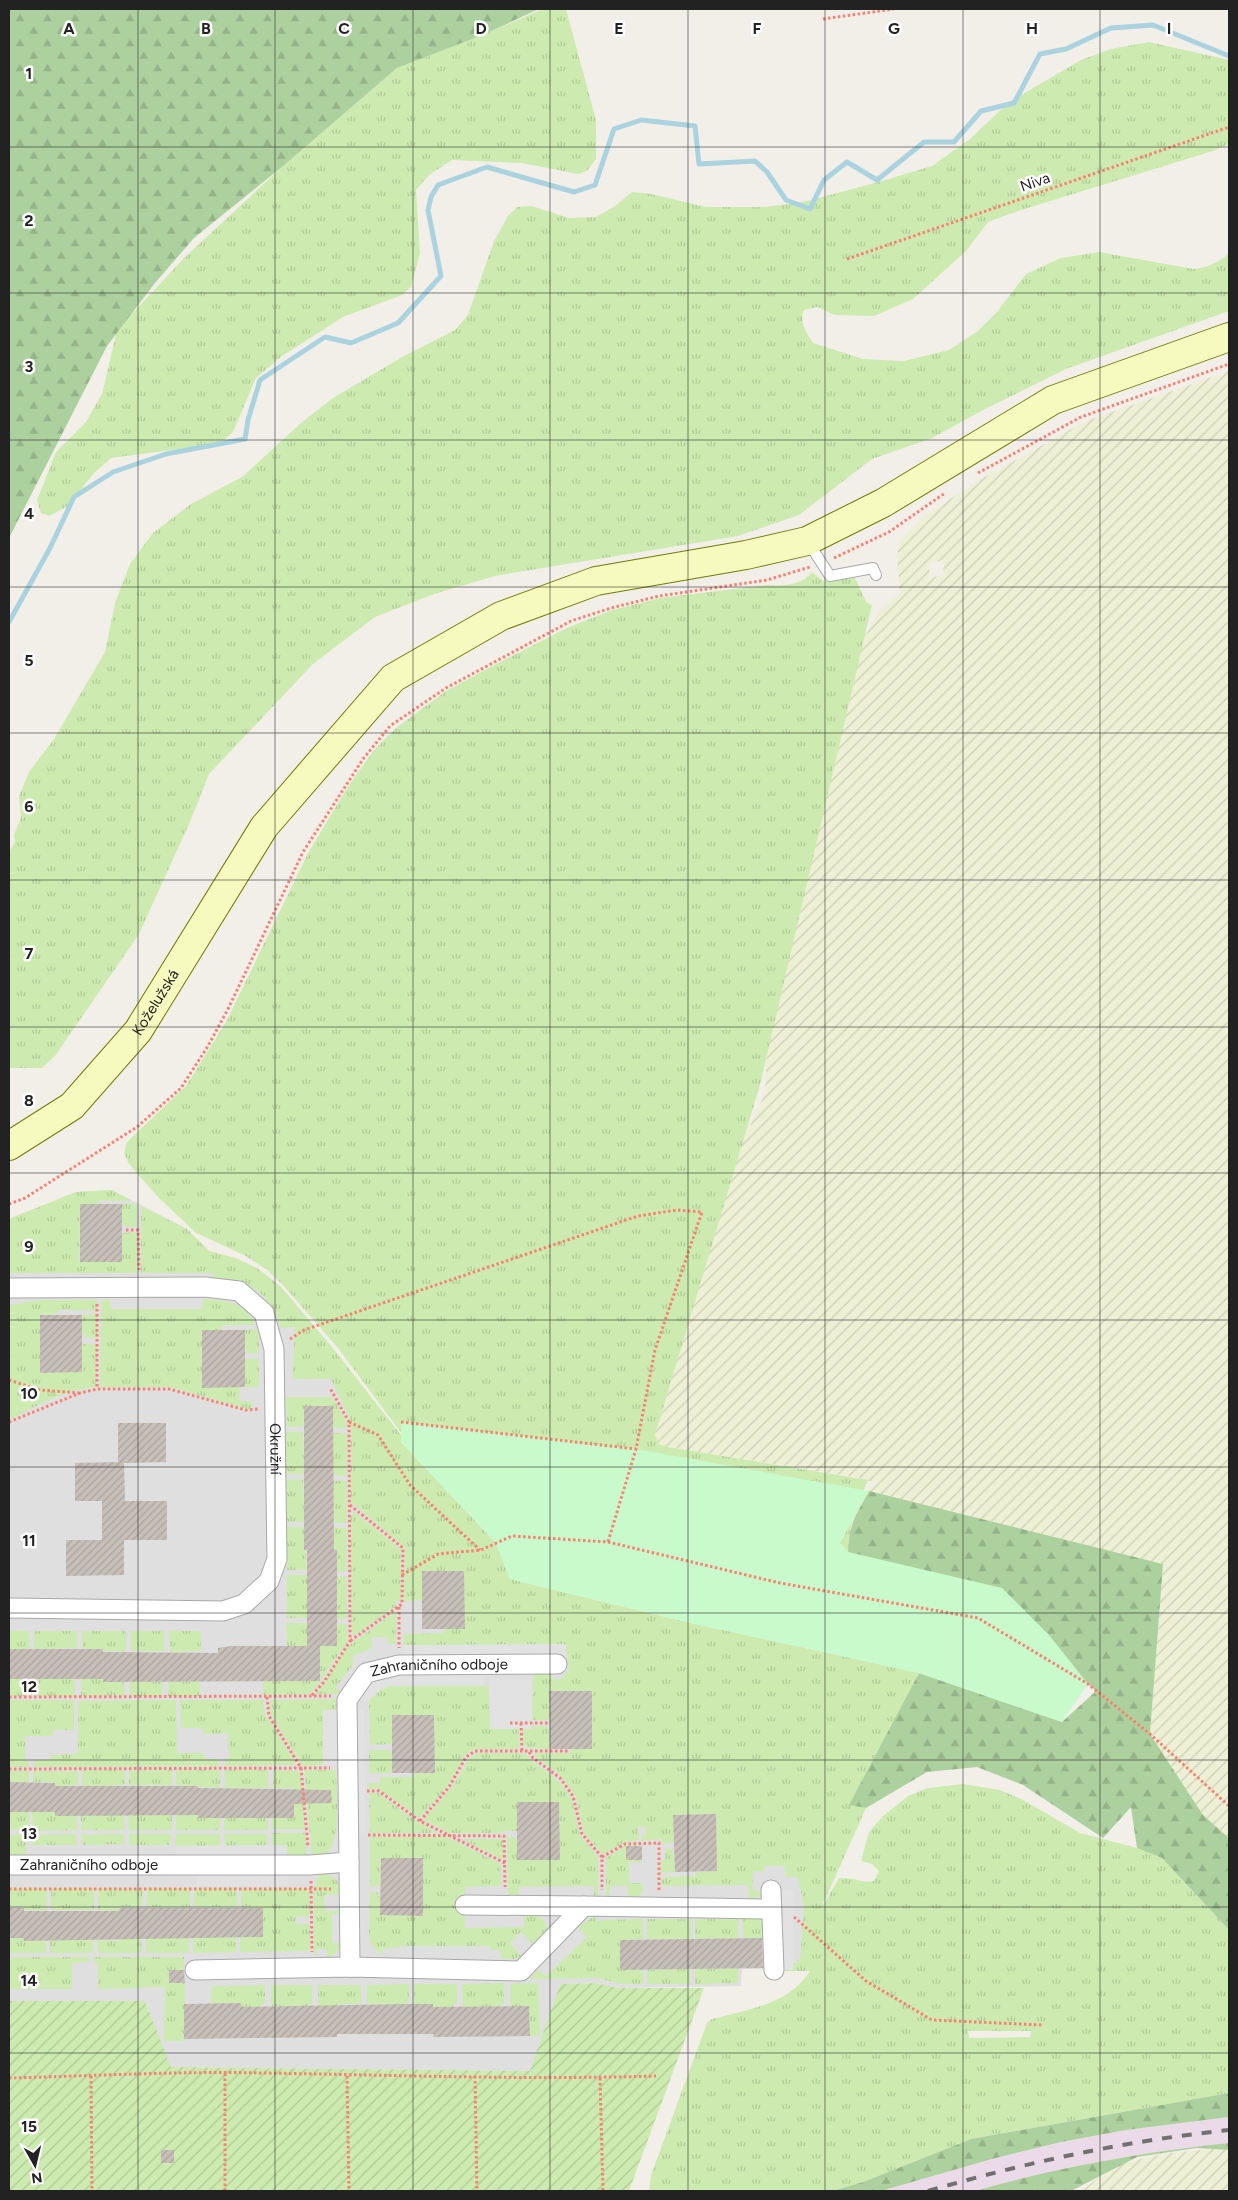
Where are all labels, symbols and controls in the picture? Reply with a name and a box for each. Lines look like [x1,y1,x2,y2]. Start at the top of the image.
text: A [63,19,75,38]
text: B [201,19,211,38]
text: C [338,19,350,38]
text: D [475,19,487,38]
text: E [614,19,624,38]
text: F [753,19,762,38]
text: G [888,19,900,38]
text: H [1026,19,1038,38]
text: I [1167,19,1171,38]
text: 1 [26,64,32,83]
street label: Niva [1018,169,1052,195]
text: 2 [24,211,34,230]
text: 3 [25,357,34,376]
text: 4 [24,504,34,523]
text: 5 [24,651,34,670]
text: 6 [24,797,34,816]
text: 7 [25,944,34,963]
street label: Koželužská [128,966,183,1039]
text: 8 [24,1091,34,1110]
text: 9 [24,1237,34,1256]
text: 10 [20,1384,38,1403]
street label: Okružní [266,1423,285,1477]
text: 11 [22,1531,36,1550]
street label: Zahraničního odboje [368,1655,508,1681]
text: 12 [21,1677,37,1696]
text: 13 [21,1824,37,1843]
street label: Zahraničního odboje [20,1856,158,1874]
text: 14 [21,1971,37,1990]
text: 15 [21,2117,37,2136]
north arrow [10,2140,60,2190]
text: N [30,2168,43,2187]

